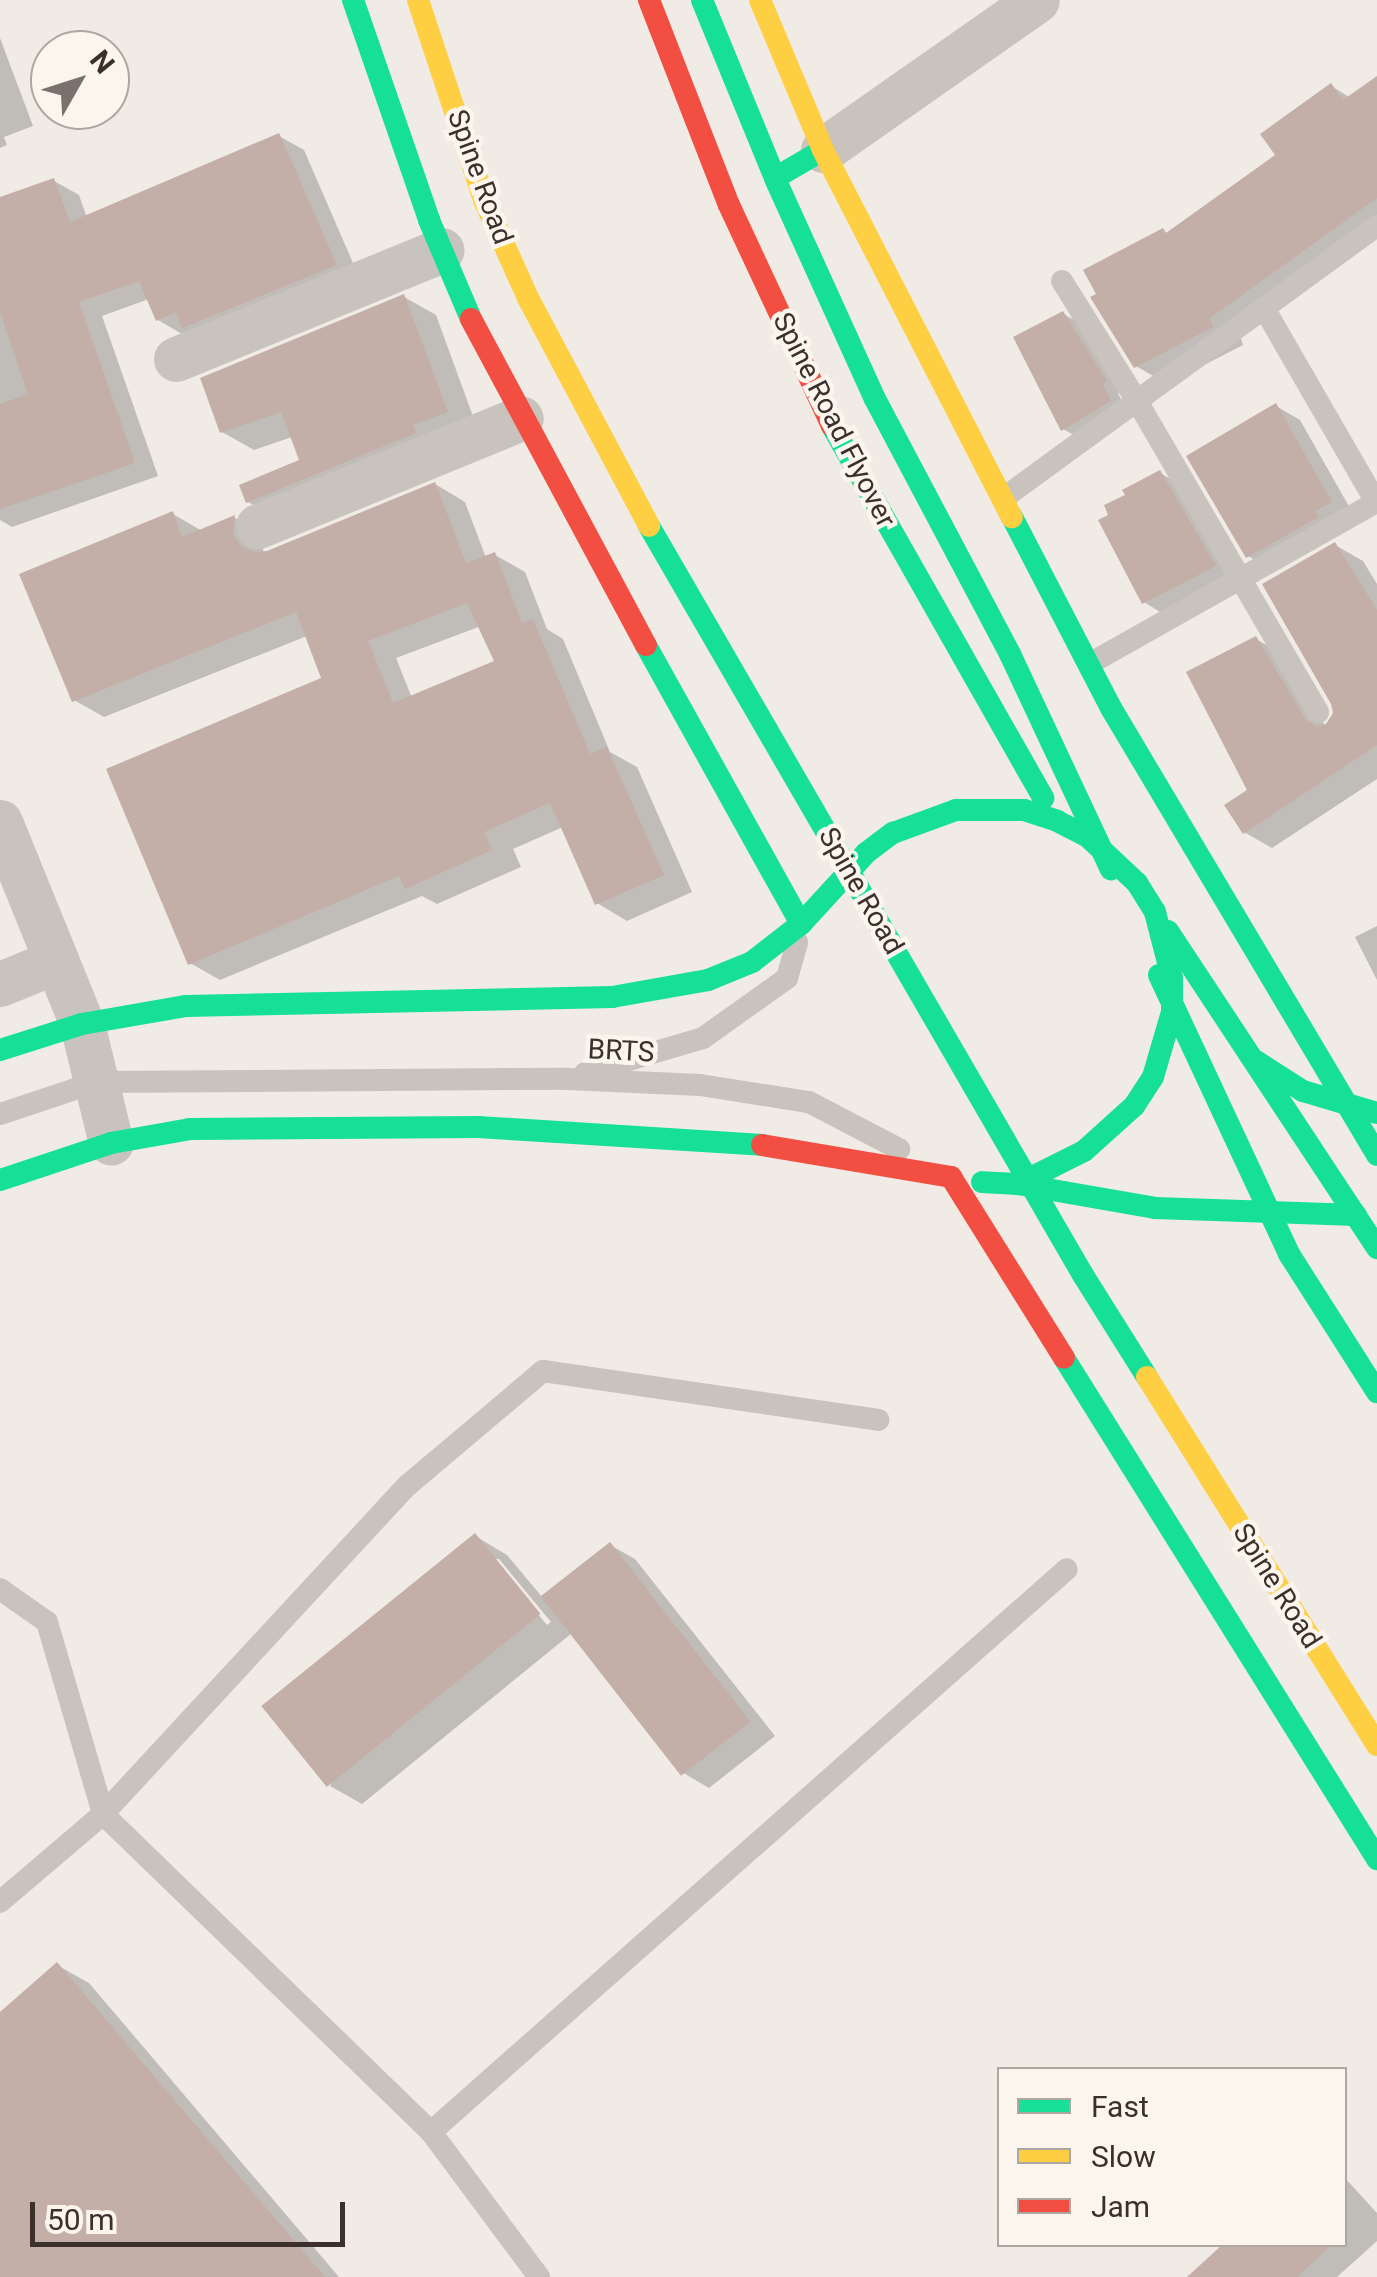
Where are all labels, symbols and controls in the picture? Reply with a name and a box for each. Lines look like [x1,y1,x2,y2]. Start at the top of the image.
north arrow [30,30,130,130]
text: N [83,44,121,80]
street label: Spine Road [440,105,520,249]
street label: Spine Road Flyover [765,307,903,533]
street label: Spine Road [811,822,911,960]
street label: BRTS [587,1032,655,1070]
street label: Spine Road [1225,1517,1329,1655]
legend [997,2067,1347,2247]
text: Fast [1091,2089,1149,2124]
text: Slow [1091,2139,1156,2174]
scale bar [35,2182,350,2244]
text: Jam [1091,2189,1150,2224]
text: 50 m [47,2202,114,2237]

